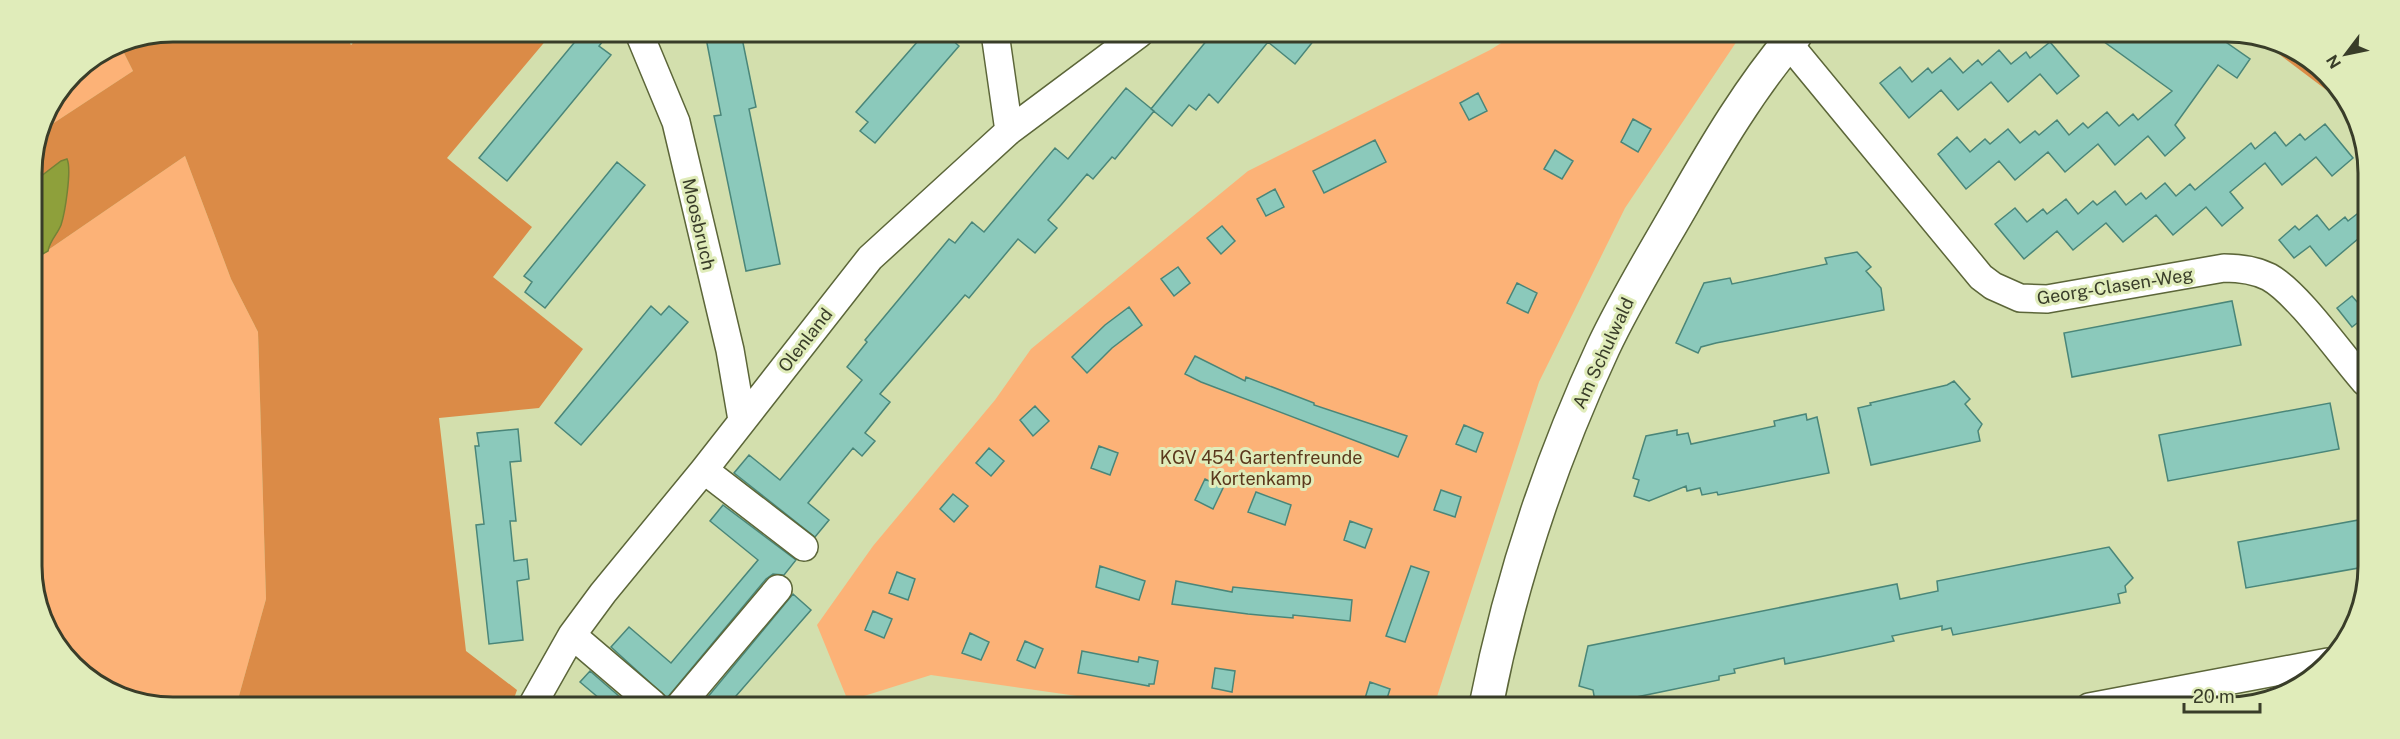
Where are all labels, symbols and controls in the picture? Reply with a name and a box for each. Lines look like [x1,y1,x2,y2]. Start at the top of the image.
north arrow [2316,24,2376,84]
text: N [2322,51,2345,72]
street label: Moosbruch [678,176,720,272]
street label: Georg-Clasen-Weg [2035,263,2195,309]
street label: Am Schulwald [1568,294,1638,412]
street label: Olenland [774,304,836,376]
park label: KGV 454 Gartenfreunde Kortenkamp [1160,447,1362,489]
scale bar [2184,676,2260,714]
text: 20 m [2193,686,2235,707]

